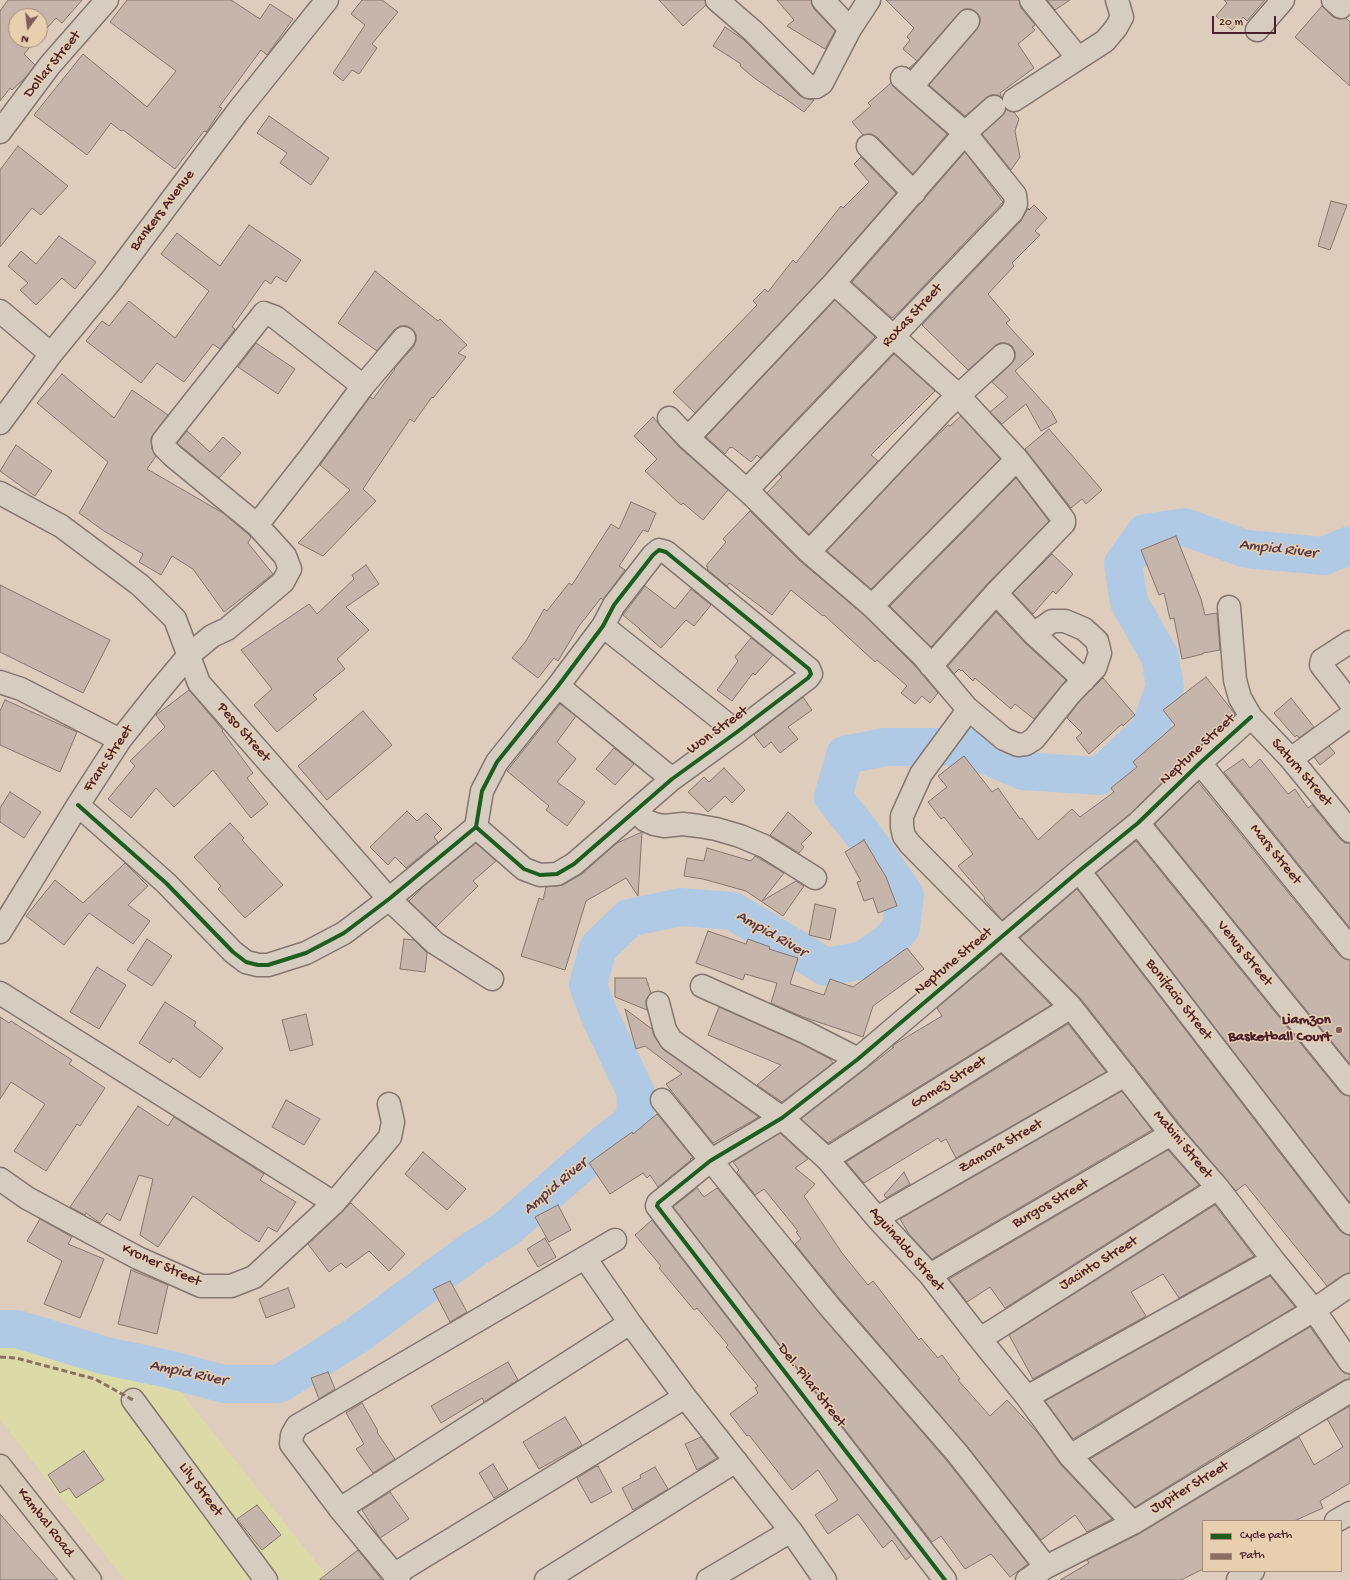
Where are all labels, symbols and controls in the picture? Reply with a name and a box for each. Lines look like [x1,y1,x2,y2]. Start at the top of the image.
north arrow [8,8,48,48]
scale bar [1214,8,1278,34]
text: 20 m [1219,16,1243,30]
street label: Dollar Street [20,28,86,102]
text: N [20,32,30,45]
street label: Bankers Avenue [127,167,199,255]
street label: Roxas Street [879,280,947,352]
water label: Ampid River [1238,536,1318,564]
street label: Peso Street [212,700,274,766]
street label: Won Street [684,703,752,759]
street label: Neptune Street [1157,711,1239,789]
street label: Franc Street [80,722,138,796]
street label: Saturn Street [1267,735,1335,811]
street label: Mars Street [1245,821,1305,889]
water label: Ampid River [732,907,810,963]
street label: Venus Street [1212,918,1276,990]
street label: Neptune Street [911,924,997,1000]
street label: Bonifacio Street [1141,956,1215,1044]
place label: Liamzon Basketball Court [1228,1012,1331,1047]
marker: Liamzon Basketball Court [1334,1025,1344,1035]
street label: Gomez Street [908,1053,990,1113]
street label: Mabini Street [1148,1107,1216,1183]
street label: Zamora Street [956,1116,1046,1178]
water label: Ampid River [520,1155,592,1219]
street label: Burgos Street [1010,1175,1092,1233]
street label: Aguinaldo Street [864,1204,948,1296]
street label: Jacinto Street [1056,1233,1142,1295]
street label: Kroner Street [118,1240,204,1292]
street label: Del. Pilar Street [773,1341,849,1431]
water label: Ampid River [148,1356,228,1392]
street label: Jupiter Street [1148,1458,1232,1518]
street label: Lily Street [174,1459,226,1521]
street label: Kambal Road [12,1485,78,1561]
legend [1202,1520,1342,1572]
text: Cycle path [1240,1529,1292,1543]
text: Path [1240,1549,1265,1563]

